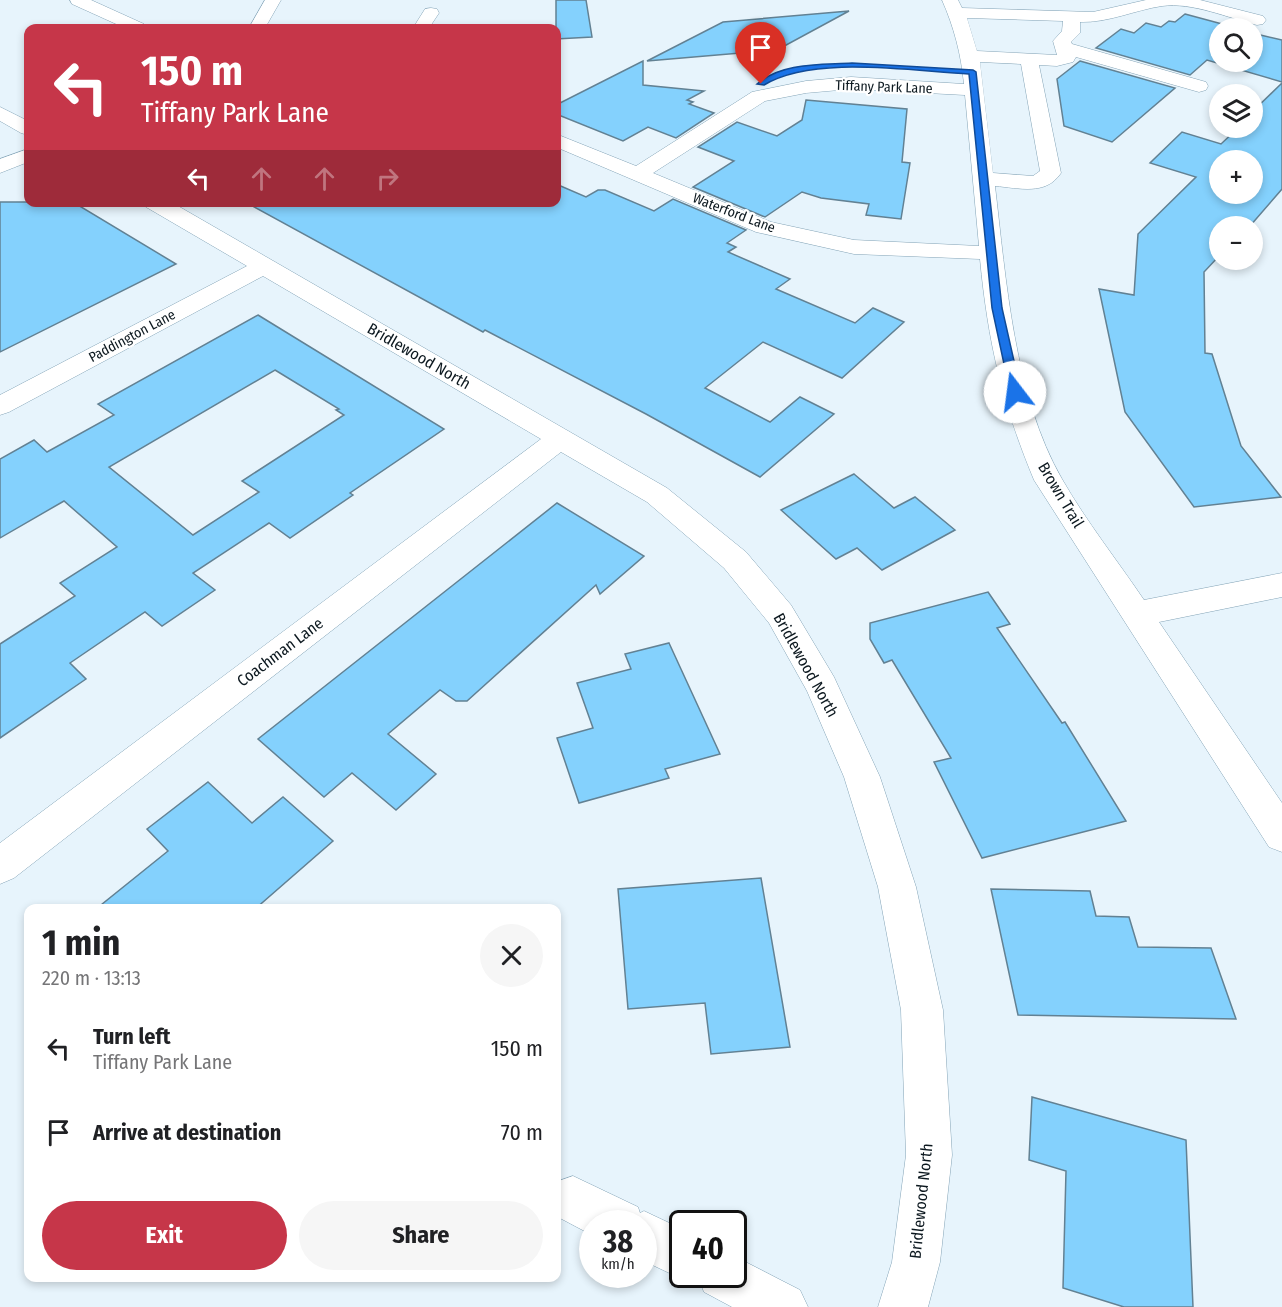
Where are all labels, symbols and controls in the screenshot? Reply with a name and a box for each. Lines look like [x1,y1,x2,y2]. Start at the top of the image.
map controls [1209,18,1263,270]
button: search [1209,18,1263,72]
pin [735,22,786,84]
icon: arrive [744,31,777,64]
text: 150 m [141,46,243,96]
icon: left [42,48,120,126]
street label: Tiffany Park Lane [835,77,933,97]
button: layers [1209,84,1263,138]
text: Tiffany Park Lane [141,97,329,129]
button: + [1209,150,1263,204]
icon: left [182,162,215,195]
icon: ahead [245,162,278,195]
icon: ahead [308,162,341,195]
icon: right [371,162,404,195]
street label: Waterford Lane [690,189,778,237]
button: − [1209,216,1263,270]
street label: Paddington Lane [86,306,178,366]
street label: Bridlewood North [364,319,474,393]
position arrow [983,360,1047,424]
street label: Brown Trail [1034,459,1088,531]
street label: Bridlewood North [770,610,842,720]
street label: Coachman Lane [233,613,327,690]
text: 1 min [42,921,120,965]
button: close [480,924,543,987]
text: 220 m · 13:13 [42,966,141,990]
text: Turn left [93,1023,171,1050]
icon: left [42,1032,75,1065]
text: 150 m [491,1035,543,1062]
text: Tiffany Park Lane [93,1050,232,1074]
icon: arrive [42,1116,75,1149]
text: Arrive at destination [93,1119,281,1146]
text: 70 m [501,1119,543,1146]
street label: Bridlewood North [905,1142,937,1260]
button: Exit [42,1201,287,1270]
button: Share [299,1201,543,1270]
speed limit sign: 40 [669,1210,747,1288]
text: 38 [603,1224,633,1260]
text: km/h [601,1255,635,1273]

